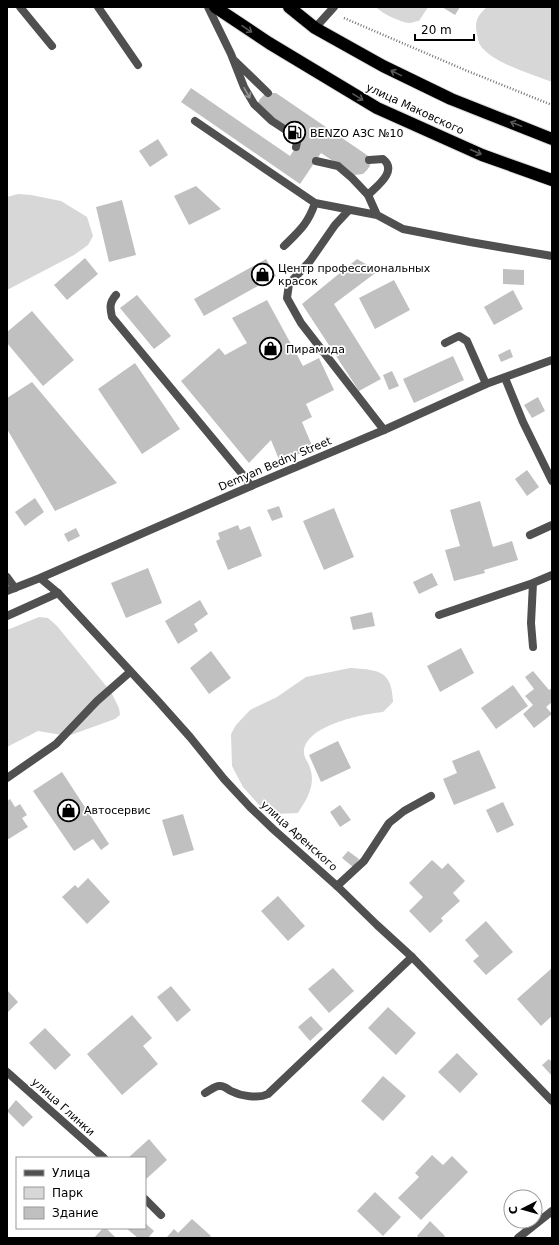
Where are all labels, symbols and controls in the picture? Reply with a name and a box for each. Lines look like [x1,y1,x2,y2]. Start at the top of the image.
scale bar [415,16,474,42]
text: 20 m [421,23,452,37]
one-way arrow [242,25,253,33]
one-way arrow [391,69,403,76]
street label: улица Маковского [364,81,466,137]
one-way arrow [244,87,252,99]
one-way arrow [352,93,364,101]
fuel station icon: BENZO АЗС №10 [281,120,307,146]
one-way arrow [510,120,522,128]
place label: BENZO АЗС №10 [310,127,404,140]
one-way arrow [469,149,481,156]
shop icon: Центр профессиональных красок [249,261,275,287]
place label: Центр профессиональных красок [278,262,431,288]
shop icon: Пирамида [257,336,283,362]
place label: Пирамида [286,343,345,356]
street label: Demyan Bedny Street [217,434,334,494]
shop icon: Автосервис [55,797,81,823]
street label: улица Аренского [258,798,340,874]
place label: Автосервис [84,804,151,817]
street label: улица Глинки [29,1075,97,1139]
legend [16,1157,146,1229]
text: Улица [52,1166,90,1180]
text: Парк [52,1186,83,1200]
north arrow [503,1189,543,1229]
text: С [507,1205,520,1215]
text: Здание [52,1206,98,1220]

